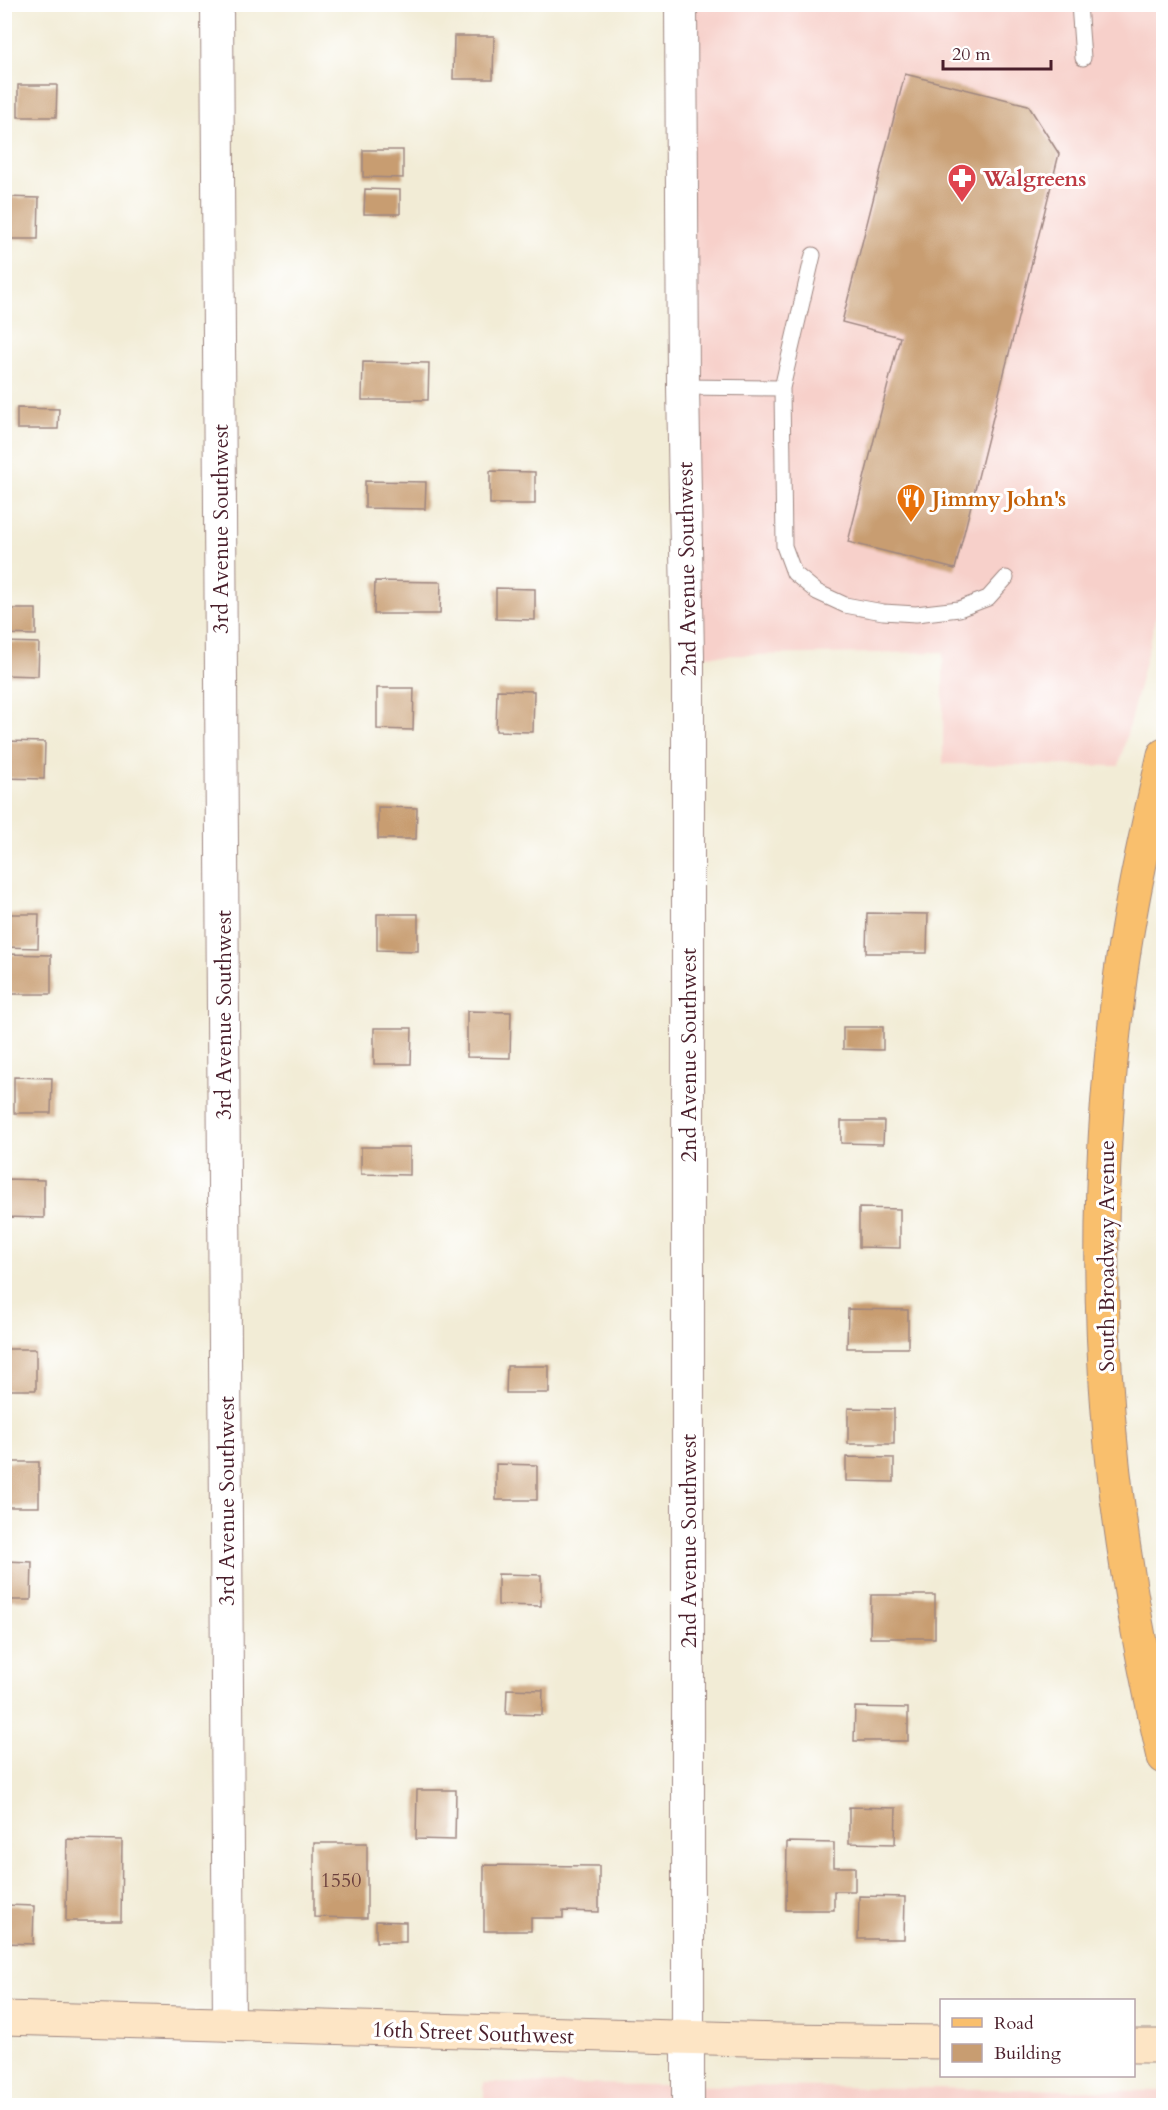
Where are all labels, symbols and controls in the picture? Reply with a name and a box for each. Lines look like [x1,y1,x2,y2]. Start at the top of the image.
scale bar [943,33,1051,71]
text: 20 m [952,42,991,67]
pharmacy icon: Walgreens [946,162,978,204]
place label: Walgreens [982,164,1086,194]
street label: 3rd Avenue Southwest [206,424,236,634]
street label: 2nd Avenue Southwest [670,461,704,677]
restaurant icon: Jimmy John's [895,482,927,524]
place label: Jimmy John's [929,484,1066,514]
street label: 3rd Avenue Southwest [209,910,239,1120]
street label: 2nd Avenue Southwest [674,948,704,1162]
street label: South Broadway Avenue [1092,1140,1122,1372]
street label: 3rd Avenue Southwest [212,1396,242,1606]
street label: 2nd Avenue Southwest [674,1434,704,1648]
house number: 1550 [321,1867,361,1894]
legend [940,1999,1135,2077]
text: Road [994,2011,1034,2036]
street label: 16th Street Southwest [371,2014,575,2052]
text: Building [994,2041,1062,2066]

